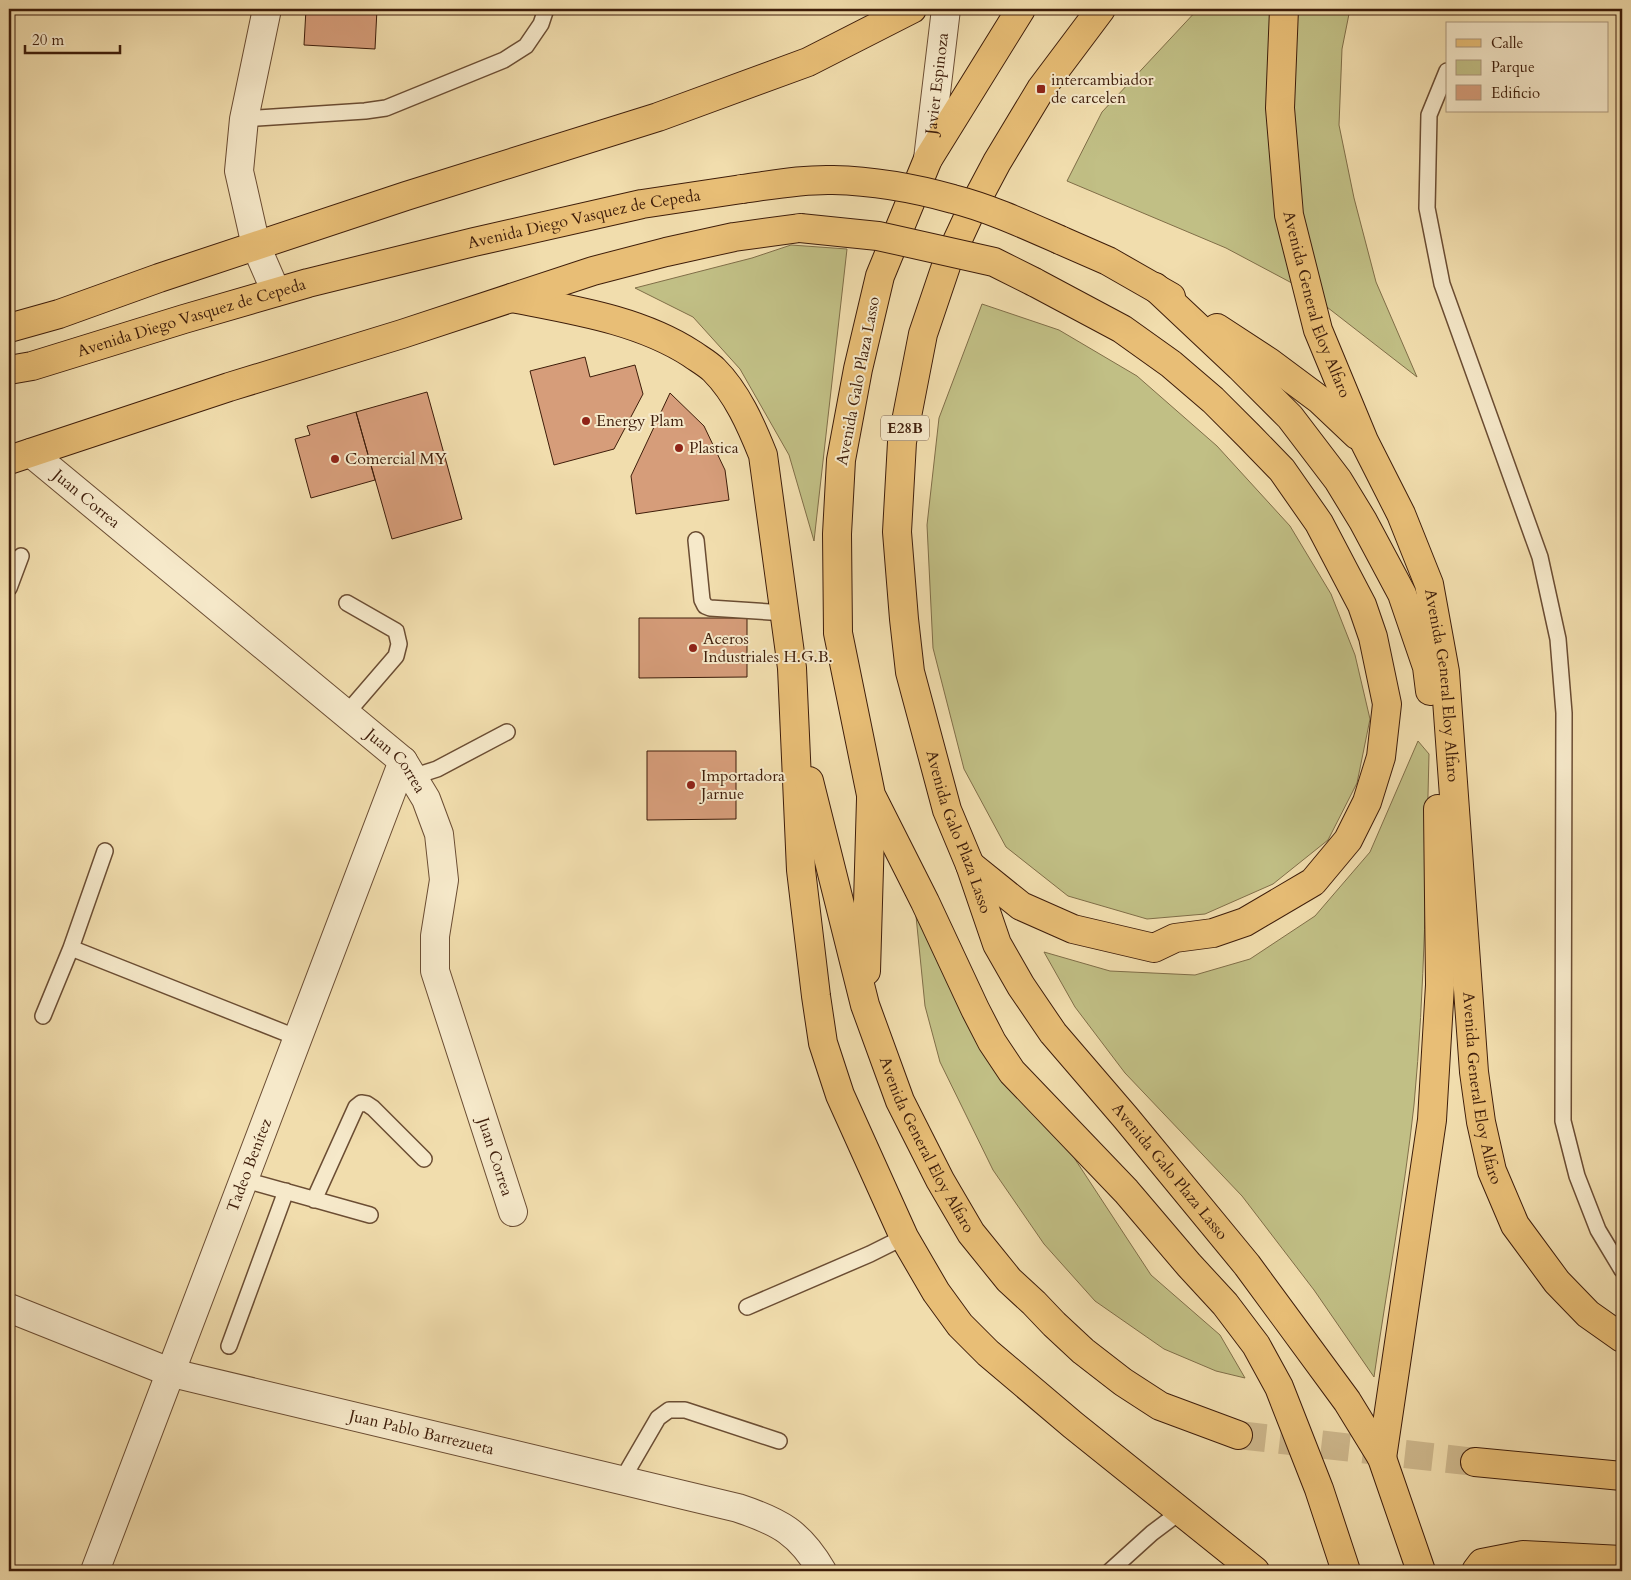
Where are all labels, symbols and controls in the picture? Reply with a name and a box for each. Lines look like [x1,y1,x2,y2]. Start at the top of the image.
scale bar [25,22,120,54]
legend [1446,22,1608,112]
text: 20 m [32,30,64,50]
street label: Javier Espinoza [920,31,954,138]
text: Calle [1491,33,1524,53]
text: Parque [1491,57,1535,77]
place label: intercambiador de carcelen [1051,69,1154,109]
marker: intercambiador de carcelen [1035,83,1047,95]
text: Edificio [1491,83,1540,103]
street label: Avenida Diego Vasquez de Cepeda [465,184,702,254]
street label: Avenida General Eloy Alfaro [1277,209,1356,401]
street label: Avenida Diego Vasquez de Cepeda [74,273,309,362]
street label: Avenida Galo Plaza Lasso [831,294,885,467]
place label: Energy Plam [596,410,684,432]
marker: Energy Plam [580,415,592,427]
road number: E28B [881,416,929,440]
place label: Plastica [689,437,739,459]
marker: Plastica [673,442,685,454]
place label: Comercial MY [345,448,447,470]
marker: Comercial MY [329,453,341,465]
street label: Juan Correa [47,463,125,533]
street label: Avenida General Eloy Alfaro [1419,587,1464,783]
place label: Aceros Industriales H.G.B. [703,628,833,668]
marker: Aceros Industriales H.G.B. [687,642,699,654]
street label: Juan Correa [359,722,431,797]
street label: Avenida Galo Plaza Lasso [920,748,997,917]
place label: Importadora Jarnue [699,765,785,805]
marker: Importadora Jarnue [685,779,697,791]
street label: Avenida General Eloy Alfaro [1457,991,1508,1188]
street label: Avenida General Eloy Alfaro [874,1054,980,1237]
street label: Avenida Galo Plaza Lasso [1107,1098,1233,1245]
street label: Juan Correa [472,1113,518,1199]
street label: Tadeo Benítez [221,1115,277,1215]
street label: Juan Pablo Barrezueta [345,1404,496,1460]

